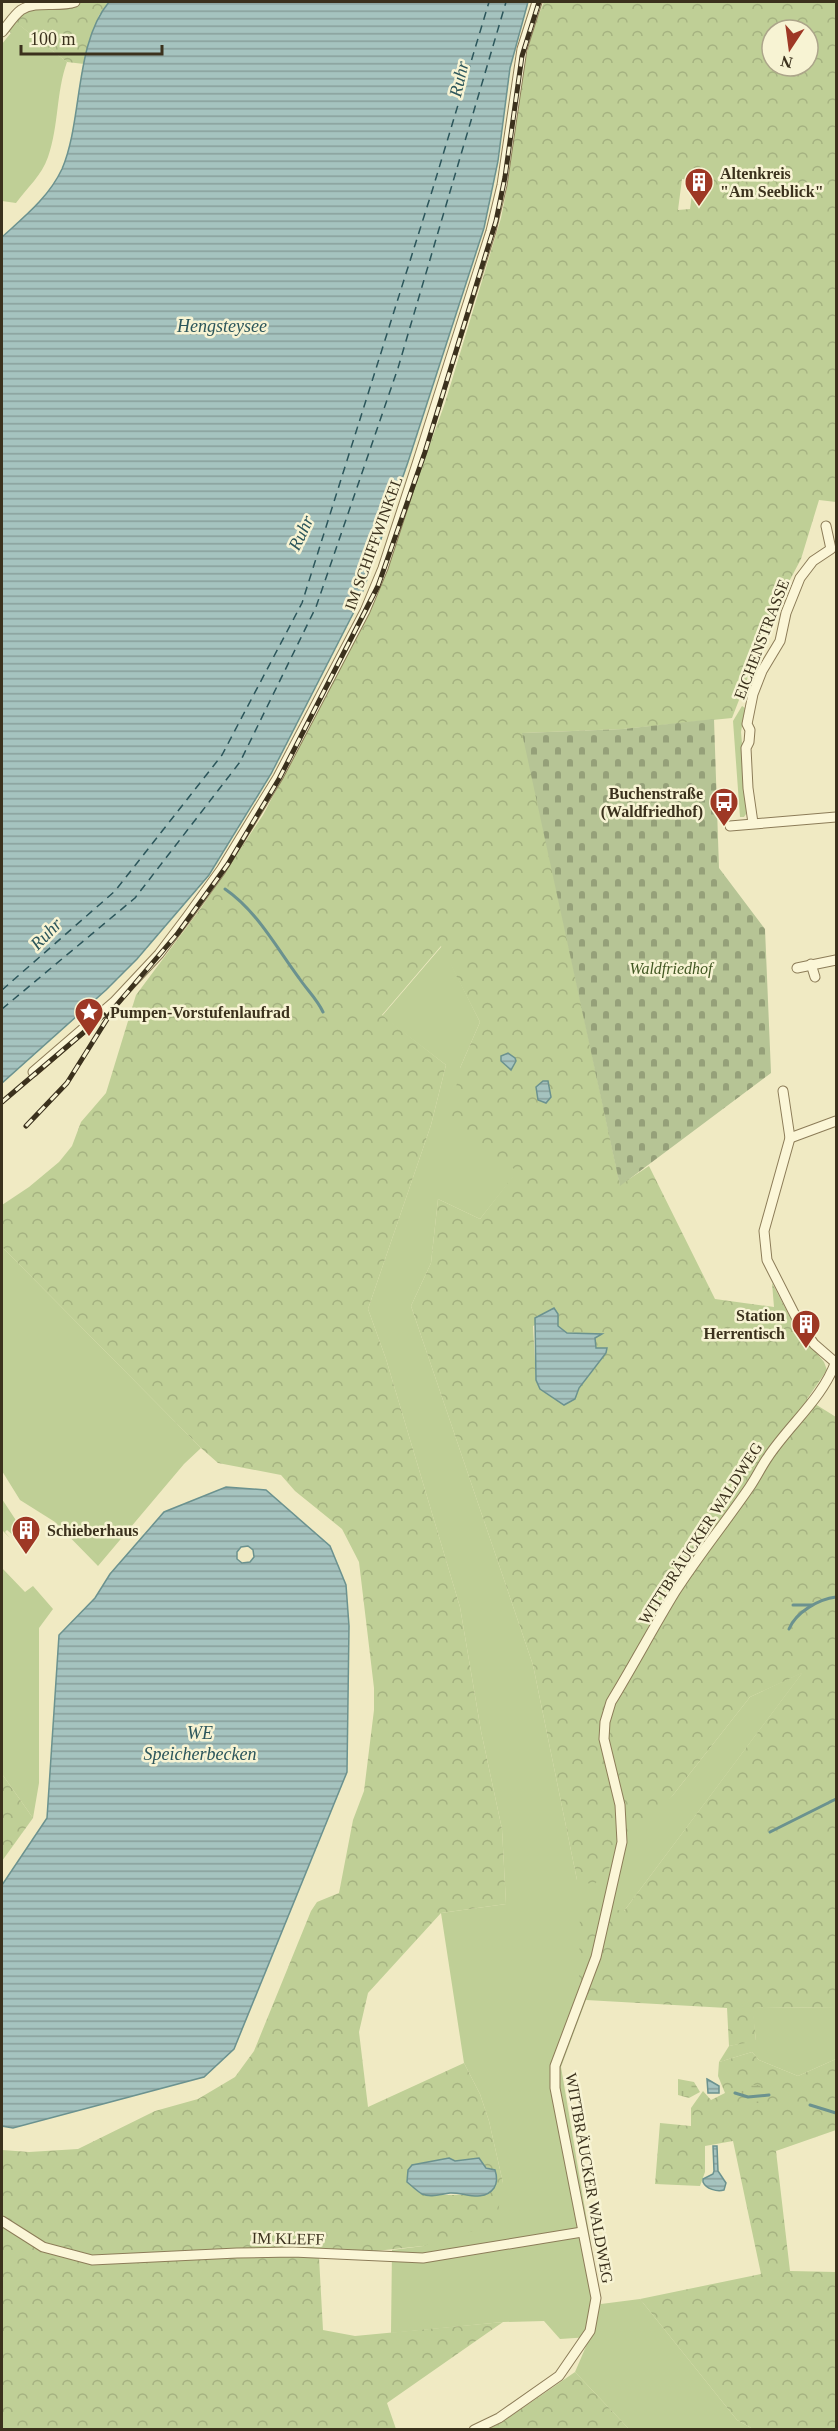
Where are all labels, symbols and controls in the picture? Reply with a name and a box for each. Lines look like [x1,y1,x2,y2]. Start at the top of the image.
scale bar [21,18,162,56]
north arrow [760,18,820,78]
text: 100 m [30,29,76,49]
text: N [779,52,794,72]
water label: Ruhr [445,58,473,100]
place label: Altenkreis "Am Seeblick" [720,165,824,200]
building icon: Altenkreis "Am Seeblick" [683,166,715,208]
water label: Hengsteysee [176,316,267,336]
street label: IM SCHIFFWINKEL [341,474,406,612]
water label: Ruhr [284,512,318,554]
street label: EICHENSTRASSE [731,577,792,702]
place label: Buchenstraße (Waldfriedhof) [601,785,703,821]
bus stop icon: Buchenstraße (Waldfriedhof) [708,786,740,828]
water label: Ruhr [26,913,66,955]
park label: Waldfriedhof [630,960,715,978]
place icon: Pumpen-Vorstufenlaufrad [73,996,105,1038]
place label: Pumpen-Vorstufenlaufrad [110,1004,290,1022]
place label: Station Herrentisch [704,1307,785,1342]
building icon: Station Herrentisch [790,1308,822,1350]
street label: WITTBRÄUCKER WALDWEG [635,1439,766,1627]
building icon: Schieberhaus [10,1514,42,1556]
place label: Schieberhaus [47,1522,139,1539]
water label: WE Speicherbecken [144,1723,256,1764]
street label: WITTBRÄUCKER WALDWEG [563,2072,616,2285]
street label: IM KLEFF [252,2229,324,2248]

